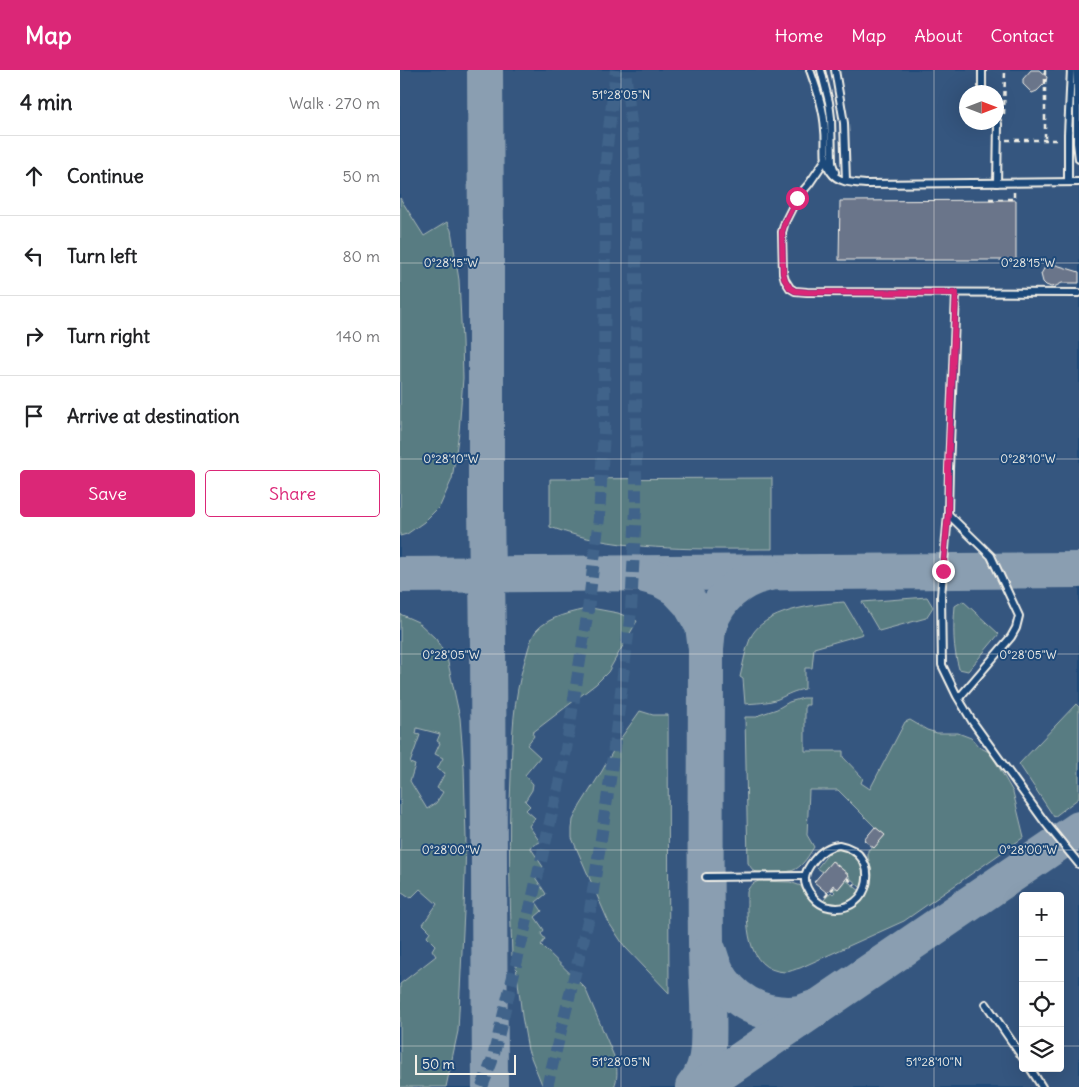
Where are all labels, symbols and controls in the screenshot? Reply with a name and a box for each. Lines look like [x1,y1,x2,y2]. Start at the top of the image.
text: Map [25,20,72,50]
text: Home [775,24,823,47]
text: Map [851,24,886,47]
text: About [914,24,962,47]
text: Contact [990,24,1054,47]
north arrow [959,85,1004,130]
text: 51°28'05"N [592,87,650,102]
text: 4 min [20,89,72,116]
text: Walk · 270 m [289,93,380,113]
icon: ahead [20,162,48,190]
text: Continue [67,164,144,188]
text: 50 m [342,166,380,186]
route start [786,187,809,210]
icon: left [20,242,48,270]
text: Turn left [67,244,137,268]
text: 80 m [342,246,380,266]
text: 0°28'15"W [424,255,478,270]
text: 0°28'15"W [1001,255,1055,270]
icon: right [20,322,48,350]
text: Turn right [67,324,150,348]
text: 140 m [336,326,380,346]
icon: arrive [20,402,48,430]
text: Arrive at destination [67,404,240,428]
text: 0°28'10"W [423,451,479,466]
text: 0°28'10"W [1000,451,1056,466]
button: Save [20,470,195,517]
button: Share [205,470,380,517]
route end [932,560,955,583]
text: 0°28'05"W [422,647,480,662]
text: 0°28'05"W [999,647,1057,662]
text: 0°28'00"W [422,842,480,857]
text: 0°28'00"W [999,842,1057,857]
map controls [1019,892,1064,1072]
button: + [1019,892,1064,937]
button: − [1019,937,1064,982]
button: locate [1019,982,1064,1027]
button: layers [1019,1027,1064,1072]
scale bar [415,1052,516,1075]
text: 51°28'05"N [592,1054,650,1069]
text: 51°28'10"N [906,1054,962,1069]
text: 50 m [422,1055,455,1073]

